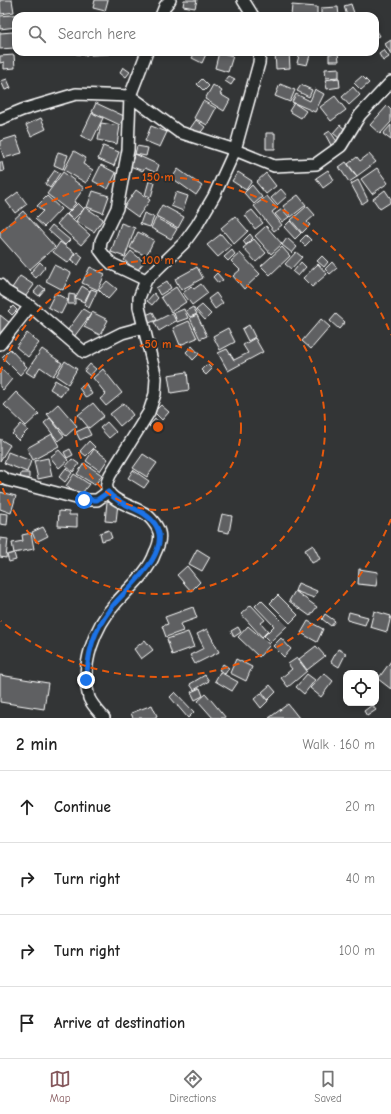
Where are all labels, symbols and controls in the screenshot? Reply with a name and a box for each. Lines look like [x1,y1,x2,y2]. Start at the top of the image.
search box [12,12,379,56]
icon: search [26,23,48,45]
text: Search here [58,25,136,43]
text: 150 m [142,170,174,184]
text: 100 m [142,253,174,267]
text: 50 m [144,337,172,351]
centre of rings [151,420,165,434]
route start [75,491,93,509]
map controls [343,670,379,706]
button: locate [343,670,379,706]
route end [77,671,95,689]
text: 2 min [16,735,57,754]
text: Walk · 160 m [303,737,375,752]
icon: ahead [16,796,38,818]
text: Continue [54,798,111,816]
text: 20 m [345,799,375,814]
icon: right [16,868,38,890]
text: Turn right [54,870,120,888]
text: 40 m [346,871,375,886]
icon: right [16,940,38,962]
text: Turn right [54,942,120,960]
text: 100 m [339,943,375,958]
icon: arrive [16,1012,38,1034]
text: Arrive at destination [54,1014,185,1032]
tab: Map [49,1068,71,1105]
tab: Directions [169,1068,216,1105]
tab: Saved [314,1068,342,1105]

